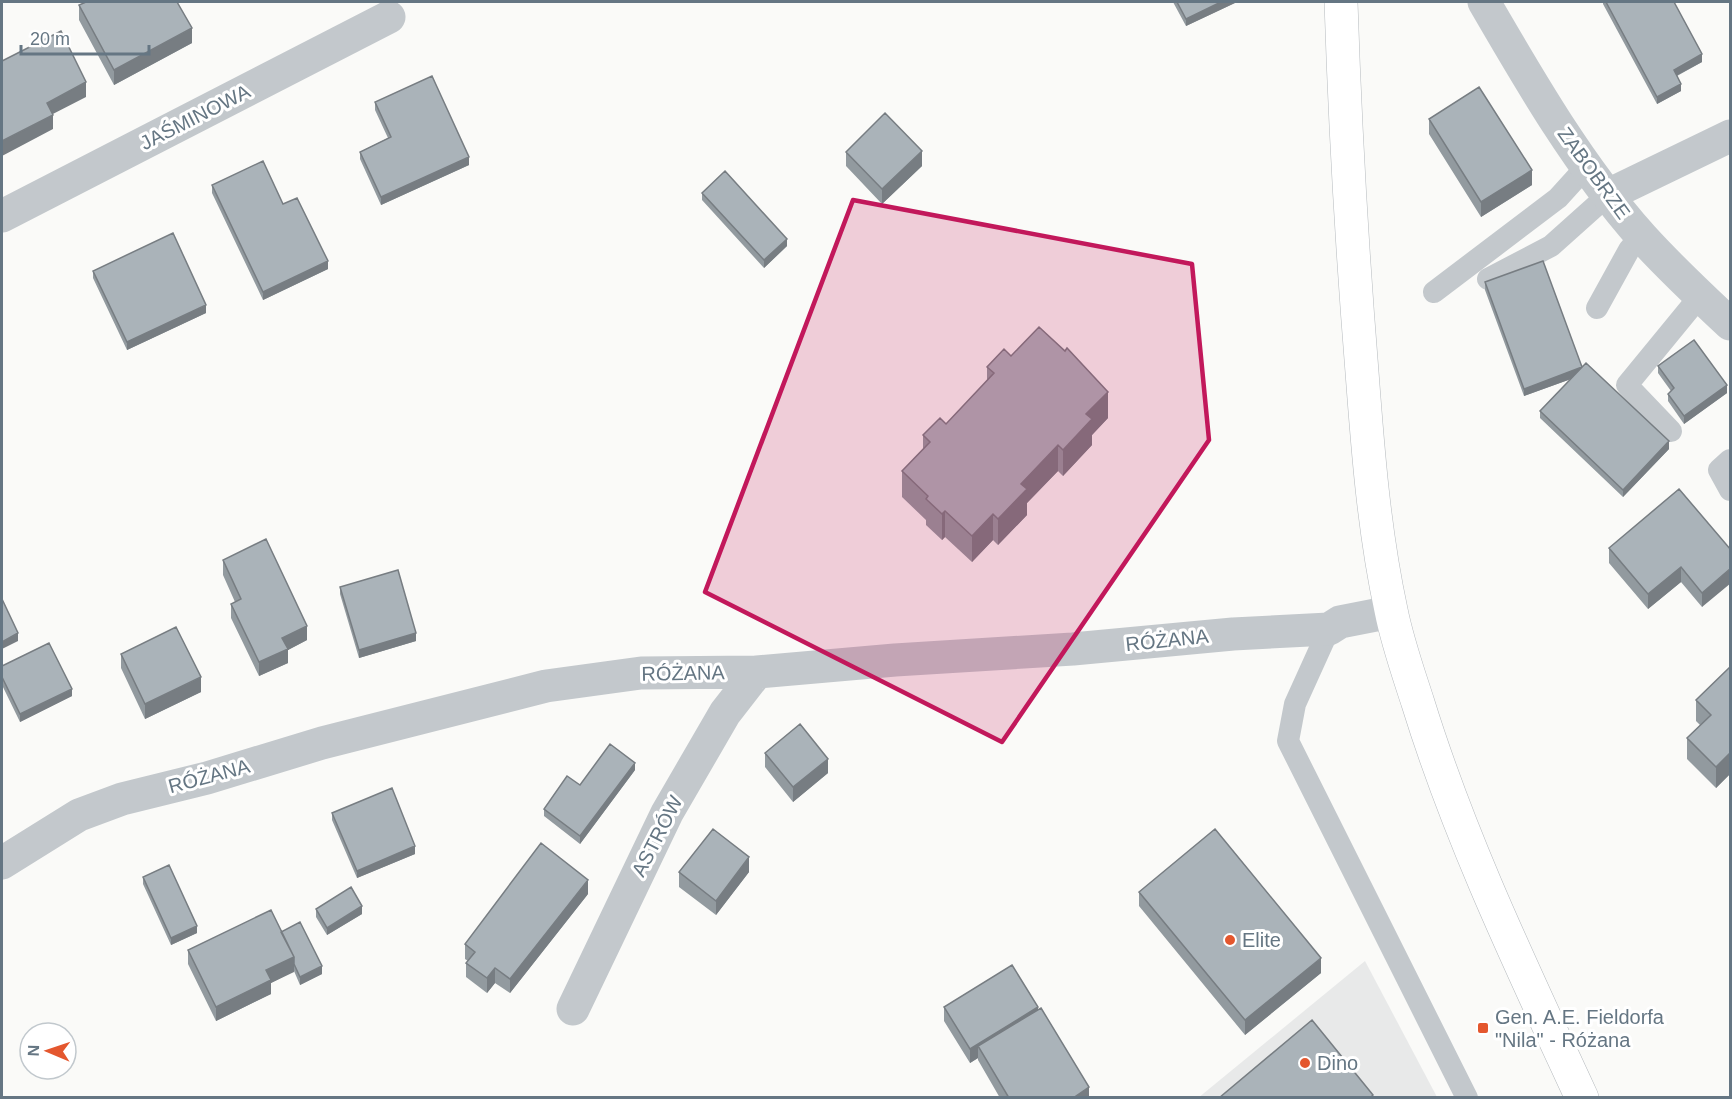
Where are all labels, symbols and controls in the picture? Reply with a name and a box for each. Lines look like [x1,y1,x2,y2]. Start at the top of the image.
scale bar [21,18,148,56]
text: 20 m [30,29,70,49]
street label: JAŚMINOWA [136,79,254,154]
street label: ZABOBRZE [1553,123,1635,223]
street label: RÓŻANA [1124,625,1210,655]
street label: RÓŻANA [641,661,726,685]
street label: RÓŻANA [166,754,253,797]
street label: ASTRÓW [627,792,687,880]
place label: Elite [1242,929,1281,951]
marker: Elite [1223,933,1237,947]
place label: Gen. A.E. Fieldorfa "Nila" - Różana [1495,1006,1665,1051]
north arrow [18,1021,78,1081]
marker: Gen. A.E. Fieldorfa "Nila" - Różana [1476,1021,1490,1035]
text: N [25,1044,42,1057]
place label: Dino [1317,1052,1358,1074]
marker: Dino [1298,1056,1312,1070]

